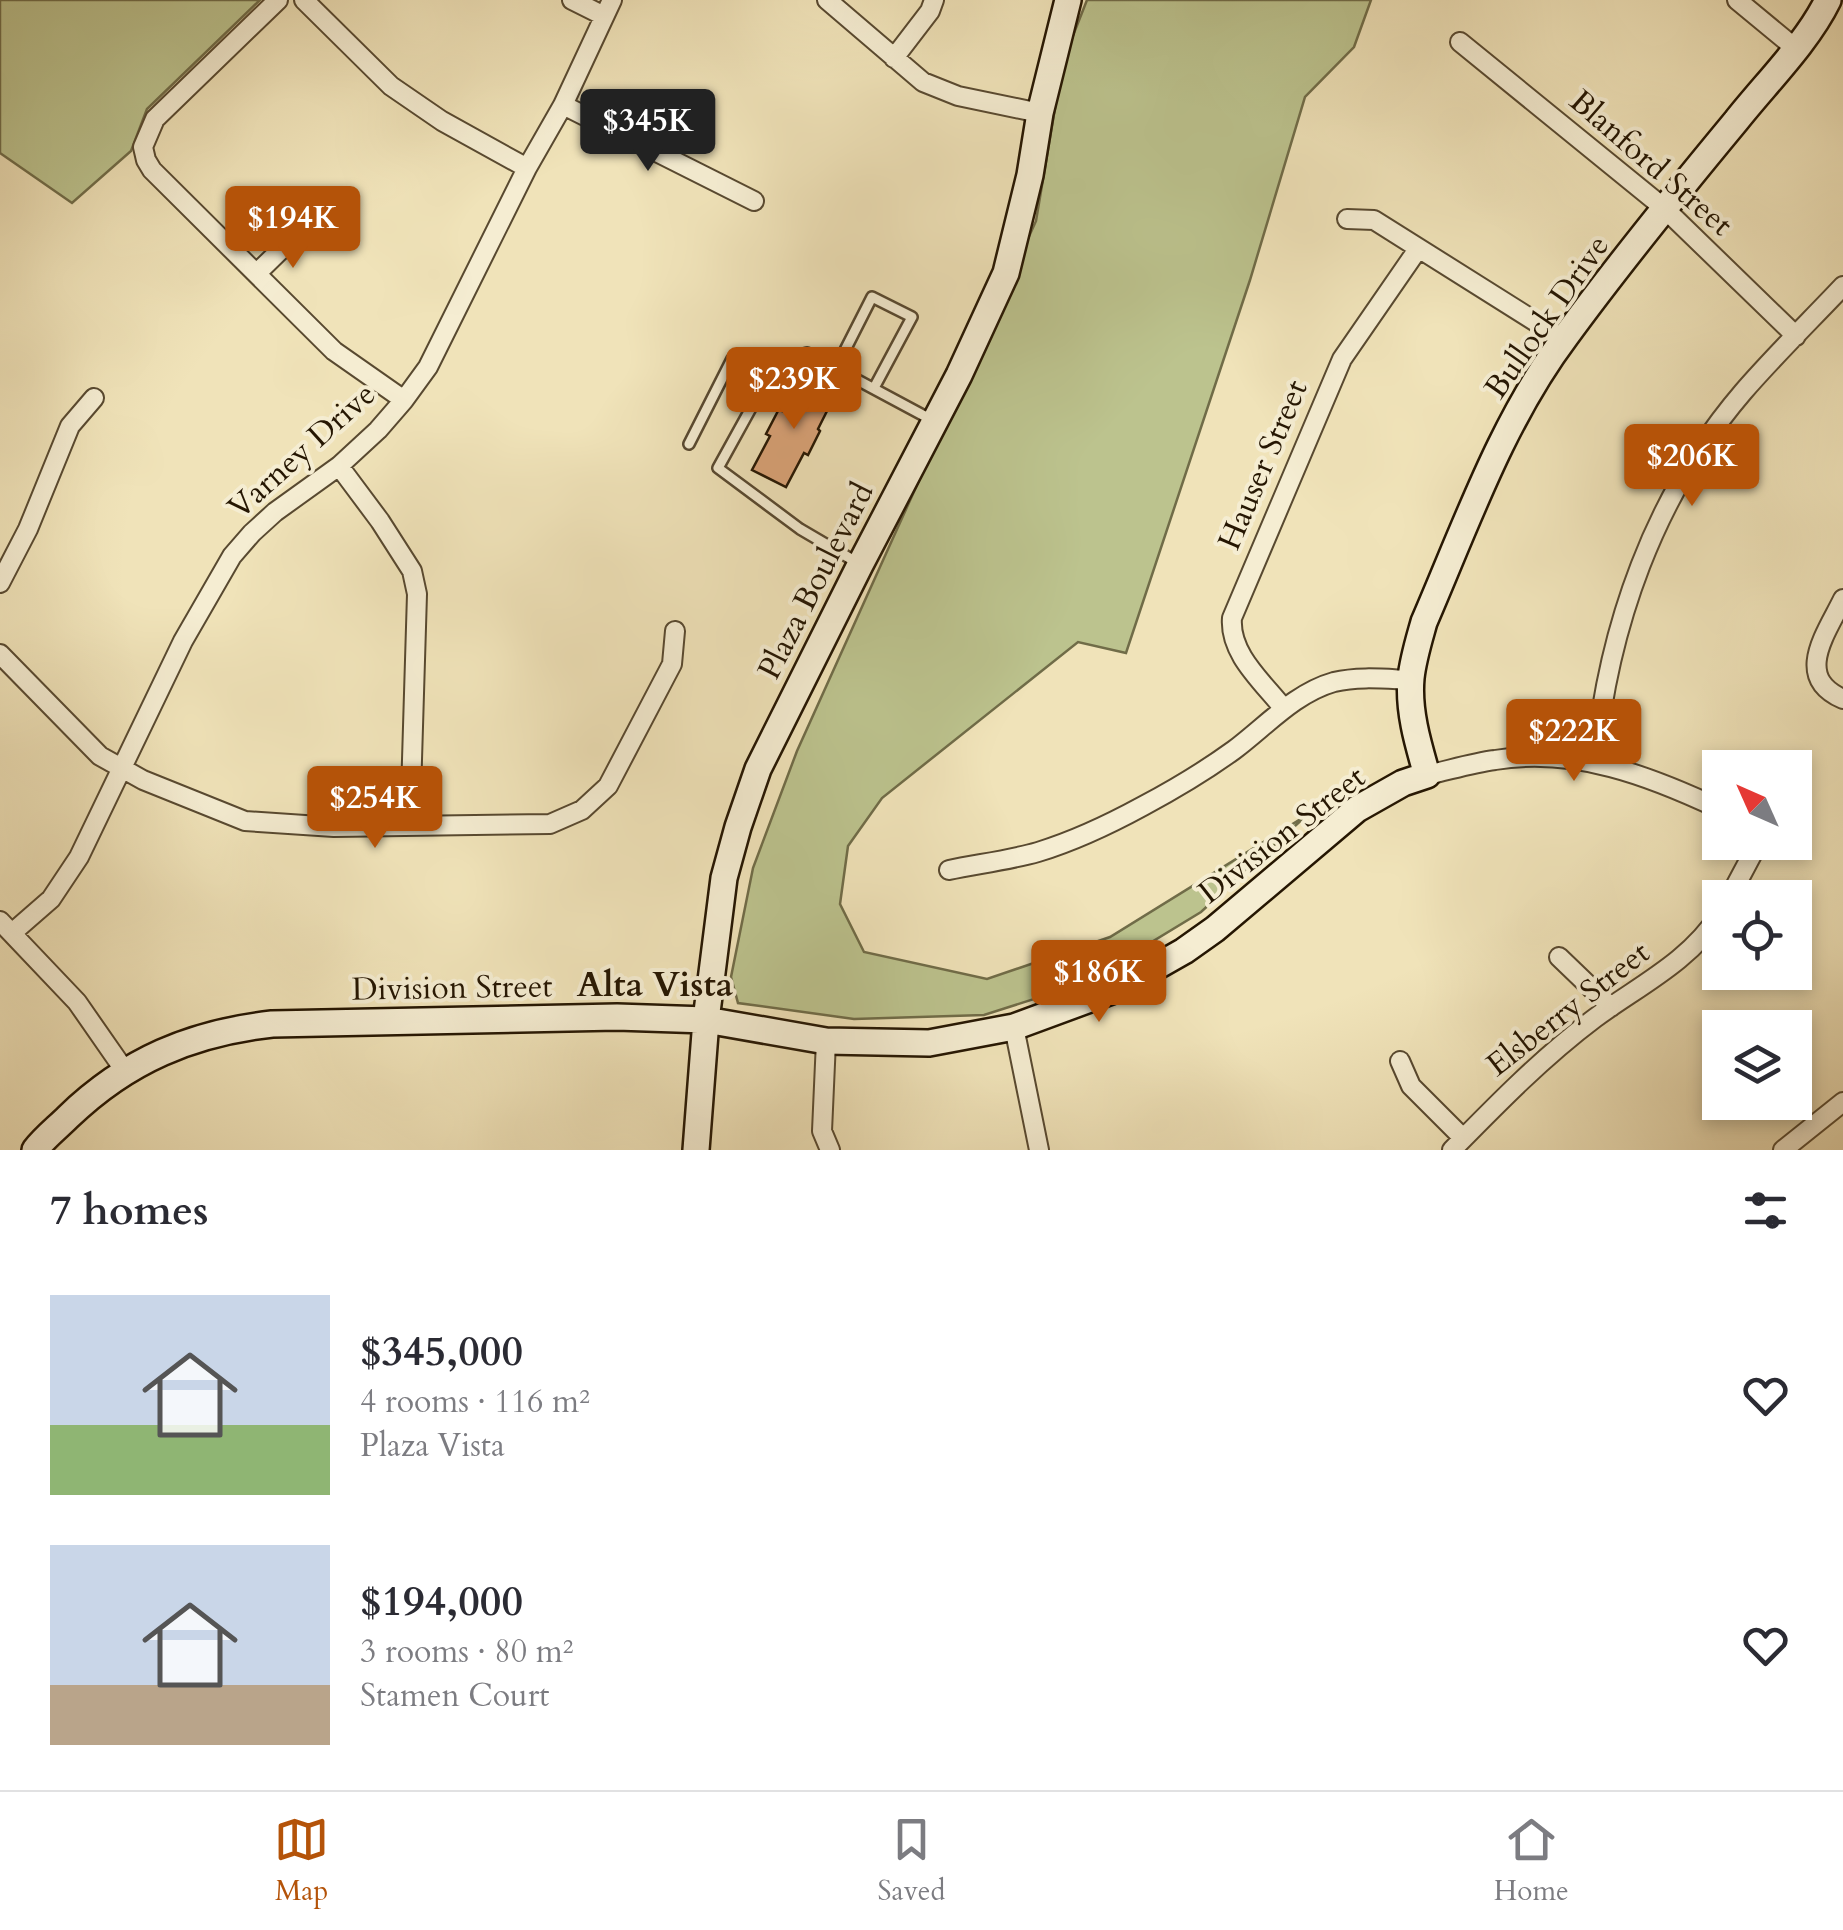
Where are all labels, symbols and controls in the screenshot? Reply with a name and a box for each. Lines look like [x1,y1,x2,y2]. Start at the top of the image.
street label: Blanford Street [1560,80,1742,246]
pin: $345K [578,89,718,174]
text: $345K [602,99,694,143]
pin: $194K [223,186,363,271]
text: $194K [247,196,339,240]
street label: Bullock Drive [1474,226,1620,408]
pin: $239K [724,347,864,432]
text: $239K [748,357,840,401]
street label: Varney Drive [219,373,385,529]
street label: Hauser Street [1207,373,1319,557]
pin: $206K [1622,424,1762,509]
text: $206K [1646,434,1738,478]
street label: Plaza Boulevard [747,475,885,687]
pin: $222K [1504,699,1644,784]
text: $222K [1528,709,1620,753]
north arrow [1702,750,1812,860]
map controls [1702,750,1812,1120]
street label: Division Street [1189,756,1375,914]
pin: $254K [305,766,445,851]
text: $254K [329,776,421,820]
button: locate [1702,880,1812,990]
street label: Elsberry Street [1477,931,1659,1087]
pin: $186K [1029,940,1169,1025]
text: $186K [1053,950,1145,994]
district label: Alta Vista [577,961,733,1009]
street label: Division Street [351,964,553,1012]
button: layers [1702,1010,1812,1120]
text: 7 homes [50,1182,208,1239]
icon: filters [1738,1183,1793,1238]
text: $345,000 [360,1323,523,1380]
icon: home [130,1335,250,1455]
icon: heart [1738,1368,1793,1423]
text: 4 rooms · 116 m² [360,1380,590,1424]
text: Plaza Vista [360,1424,505,1468]
text: $194,000 [360,1573,523,1630]
icon: home [130,1585,250,1705]
icon: heart [1738,1618,1793,1673]
text: 3 rooms · 80 m² [360,1630,573,1674]
text: Stamen Court [360,1674,549,1718]
tab: Map [274,1812,329,1910]
tab: Saved [878,1812,945,1910]
tab: Home [1494,1812,1569,1910]

